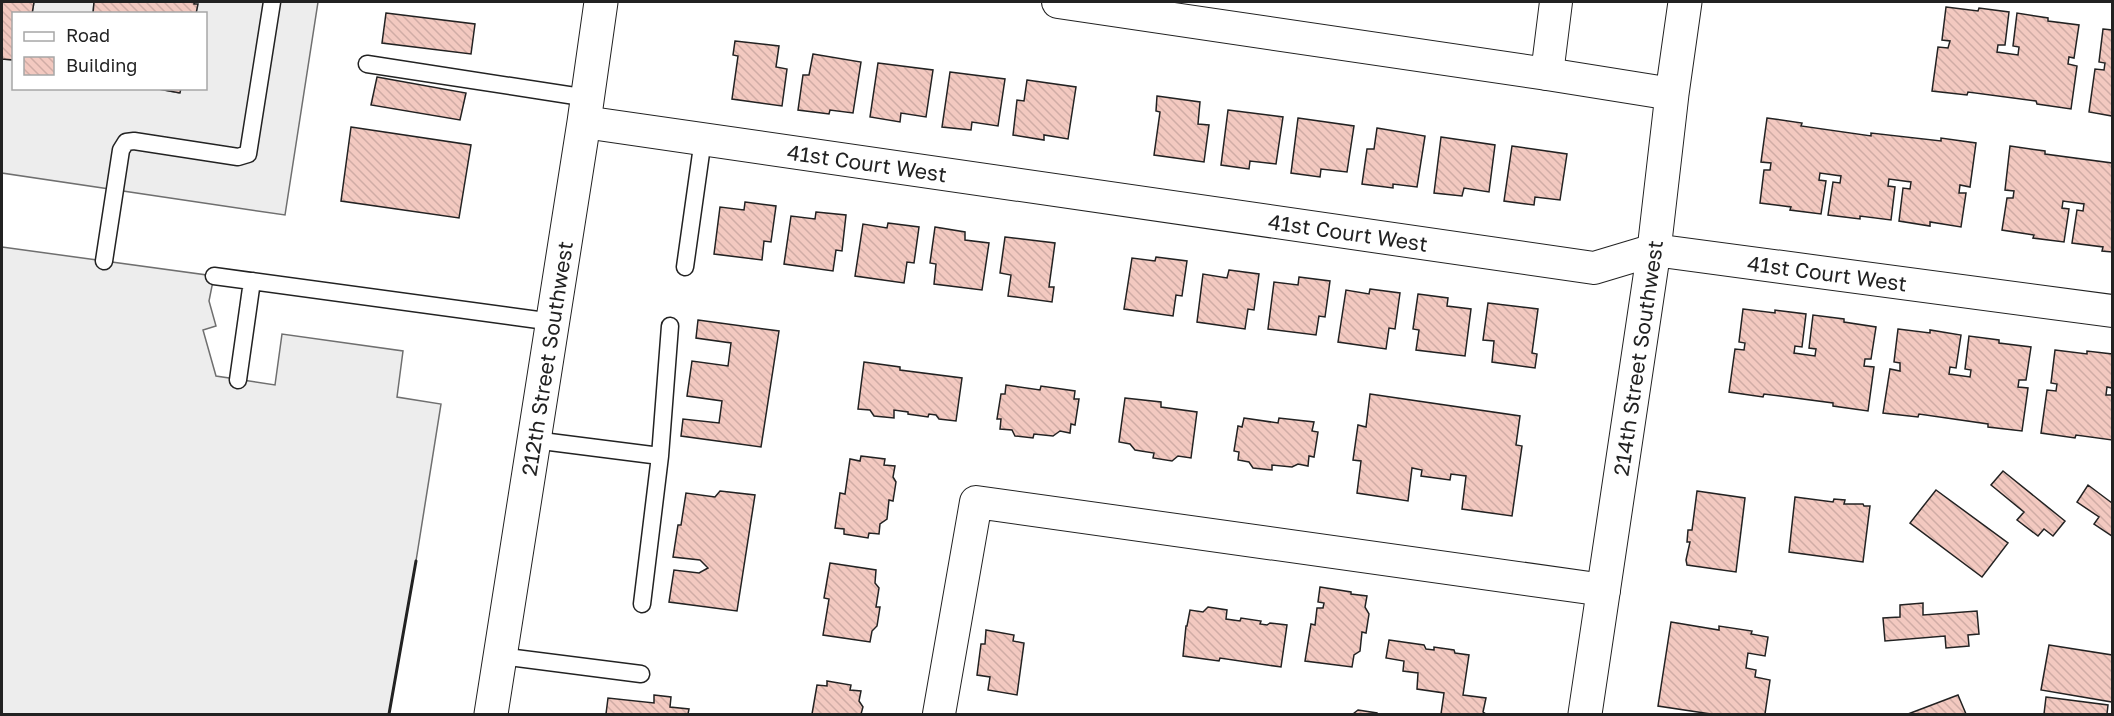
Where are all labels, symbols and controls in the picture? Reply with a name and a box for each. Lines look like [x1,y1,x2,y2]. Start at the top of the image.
legend [12,12,207,90]
text: Road [66,24,110,46]
text: Building [66,54,137,76]
street label: 41st Court West [786,139,948,187]
street label: 41st Court West [1267,208,1429,257]
street label: 212th Street Southwest [516,239,578,477]
street label: 214th Street Southwest [1608,239,1668,477]
street label: 41st Court West [1746,250,1909,297]

